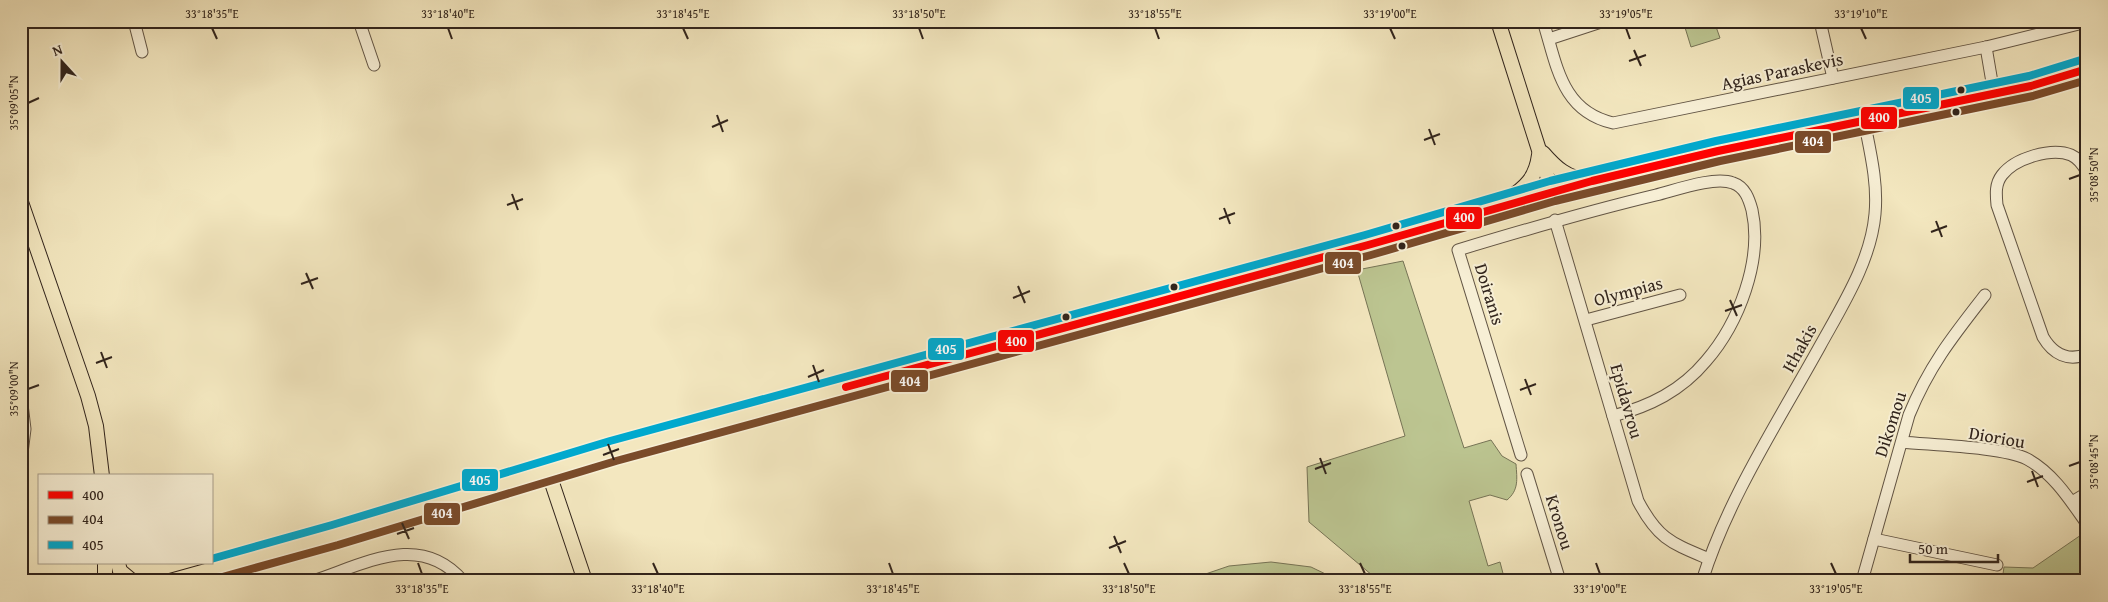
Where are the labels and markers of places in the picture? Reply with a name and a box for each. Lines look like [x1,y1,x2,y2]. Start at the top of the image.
unlabelled marker [1956,85,1966,95]
unlabelled marker [1951,107,1961,117]
unlabelled marker [1391,221,1401,231]
unlabelled marker [1397,241,1407,251]
unlabelled marker [1169,282,1179,292]
unlabelled marker [1061,312,1071,322]

